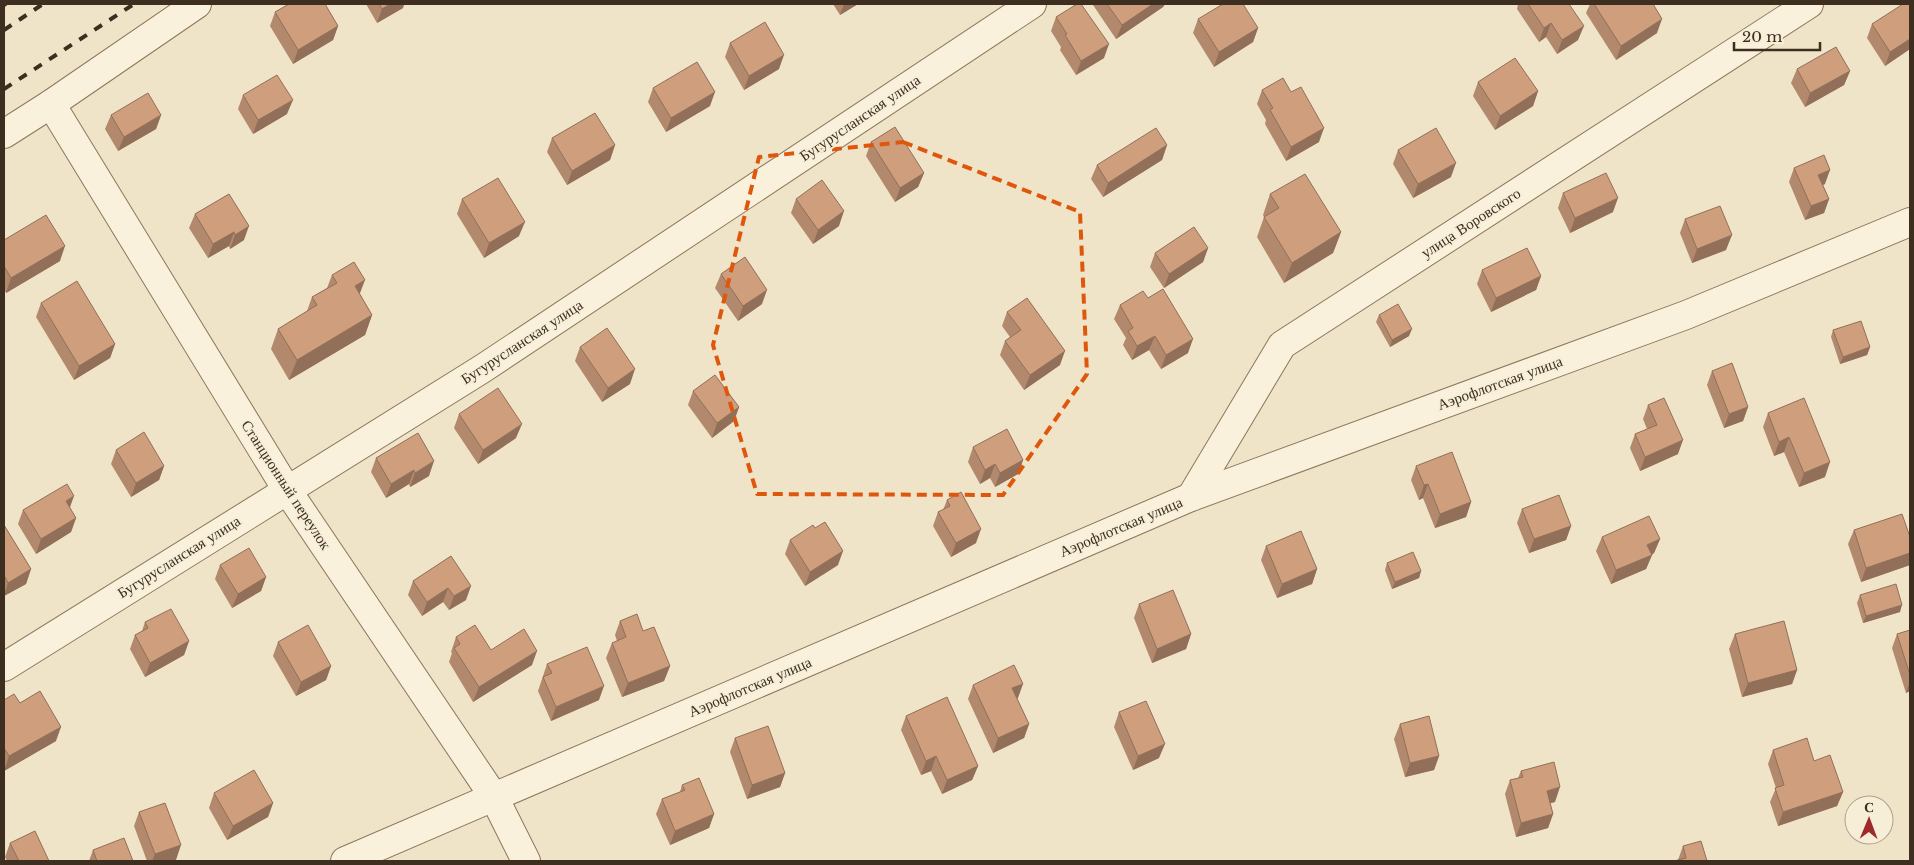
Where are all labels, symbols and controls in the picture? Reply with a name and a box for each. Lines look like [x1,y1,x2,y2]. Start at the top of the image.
scale bar [1734,20,1820,52]
text: 20 m [1742,27,1782,46]
street label: Бугурусланская улица [796,70,924,165]
street label: улица Воровского [1417,183,1524,262]
street label: Бугурусланская улица [457,295,587,388]
street label: Аэрофлотская улица [1435,351,1565,414]
street label: Станционный переулок [237,416,336,554]
street label: Аэрофлотская улица [1056,492,1185,561]
street label: Бугурусланская улица [114,511,244,602]
street label: Аэрофлотская улица [685,652,814,721]
north arrow [1844,795,1894,845]
text: С [1864,798,1874,816]

